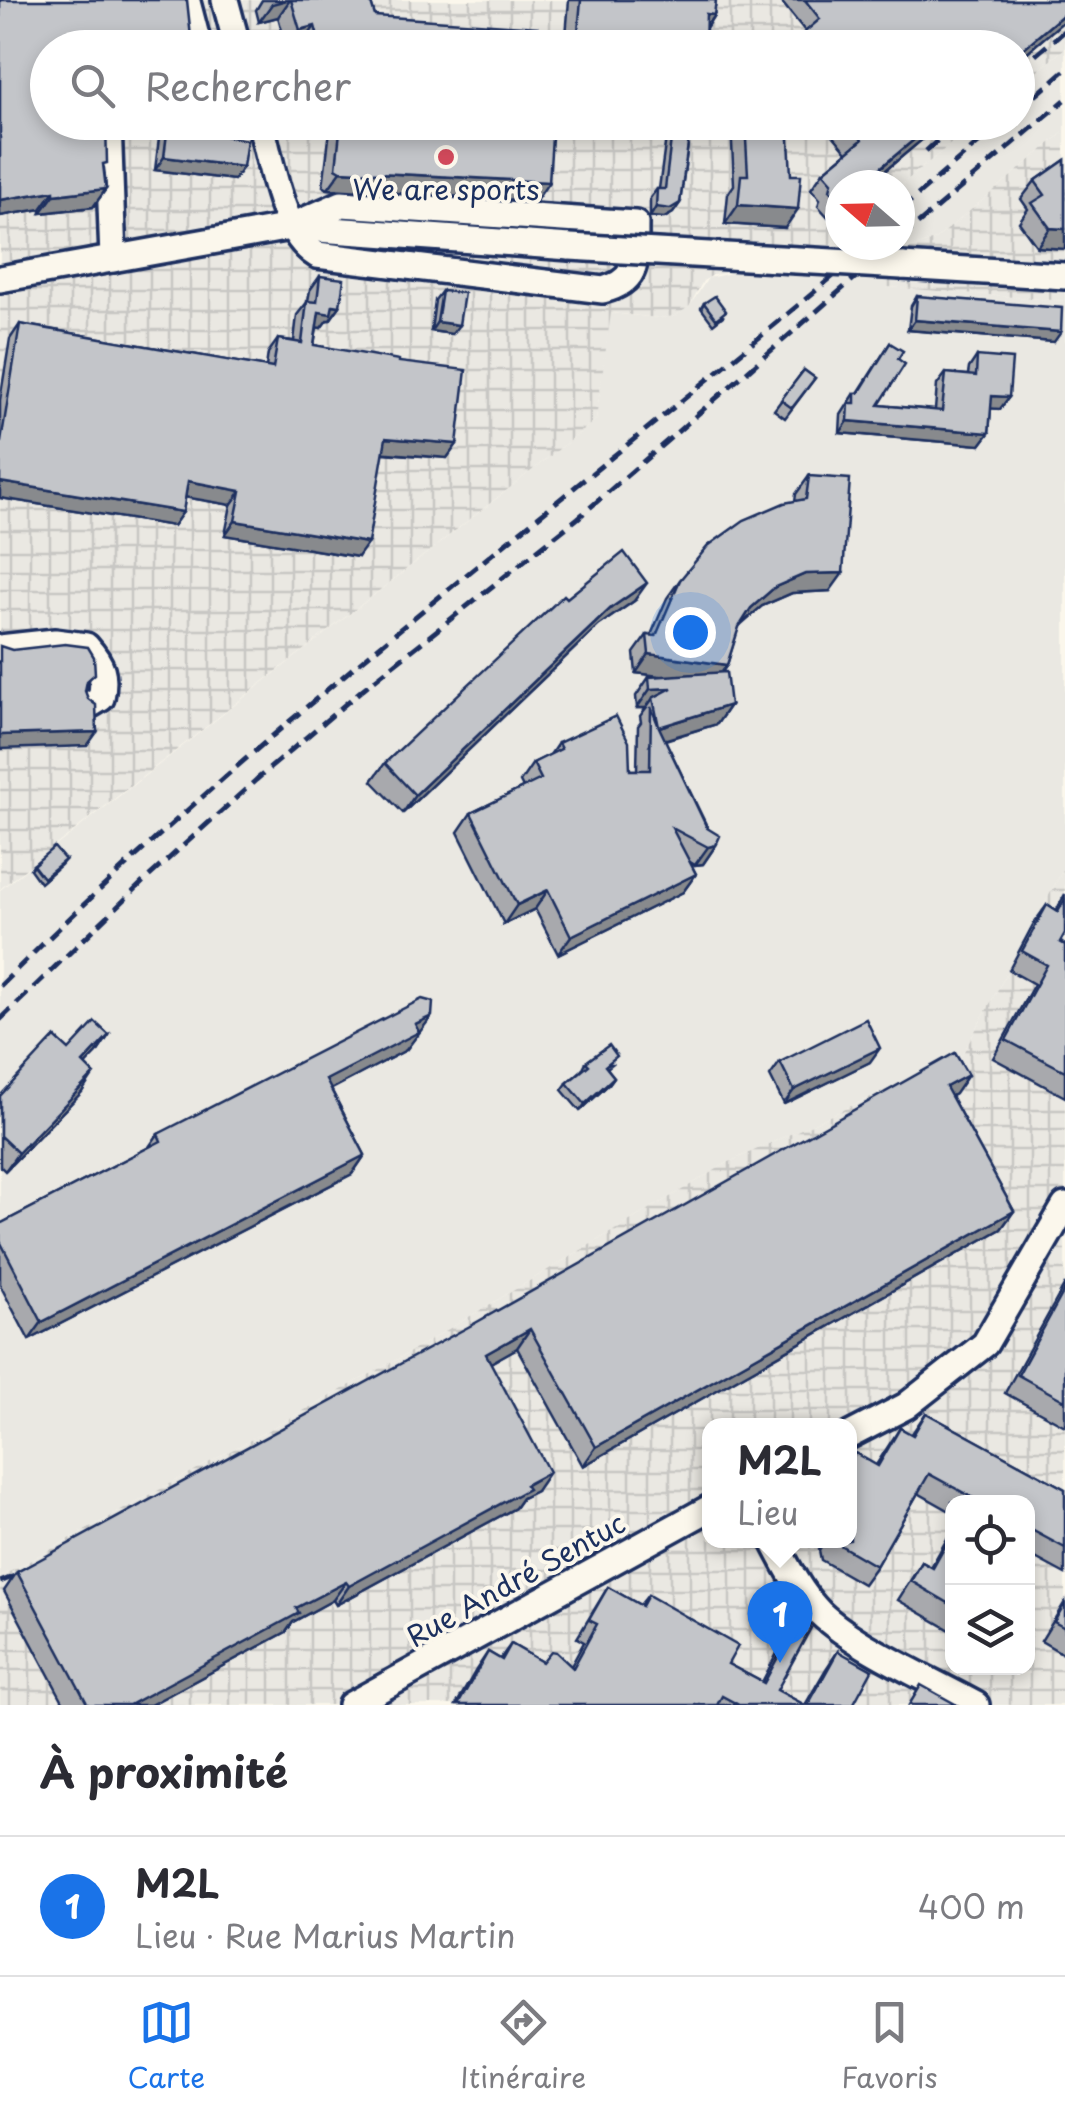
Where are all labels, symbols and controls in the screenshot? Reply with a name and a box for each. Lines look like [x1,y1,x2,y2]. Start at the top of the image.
search box [30,30,1035,140]
text: Rechercher [145,57,351,114]
icon: search [65,58,120,113]
marker: We are sports [435,146,457,168]
place label: We are sports [353,167,539,210]
north arrow [825,170,915,260]
your location [665,607,716,658]
popup [702,1418,857,1548]
text: M2L [737,1431,822,1488]
text: Lieu [737,1488,798,1536]
map controls [945,1495,1035,1675]
button: locate [945,1495,1035,1585]
street label: Rue André Sentuc [398,1501,632,1657]
pin: 1 [748,1580,812,1663]
button: layers [945,1585,1035,1675]
text: À proximité [40,1739,288,1802]
text: M2L [135,1854,220,1911]
text: 1 [65,1882,80,1930]
text: 400 m [918,1882,1025,1930]
text: Lieu · Rue Marius Martin [135,1911,516,1959]
tab: Carte [128,1995,205,2098]
tab: Itinéraire [460,1995,586,2098]
tab: Favoris [841,1995,937,2098]

